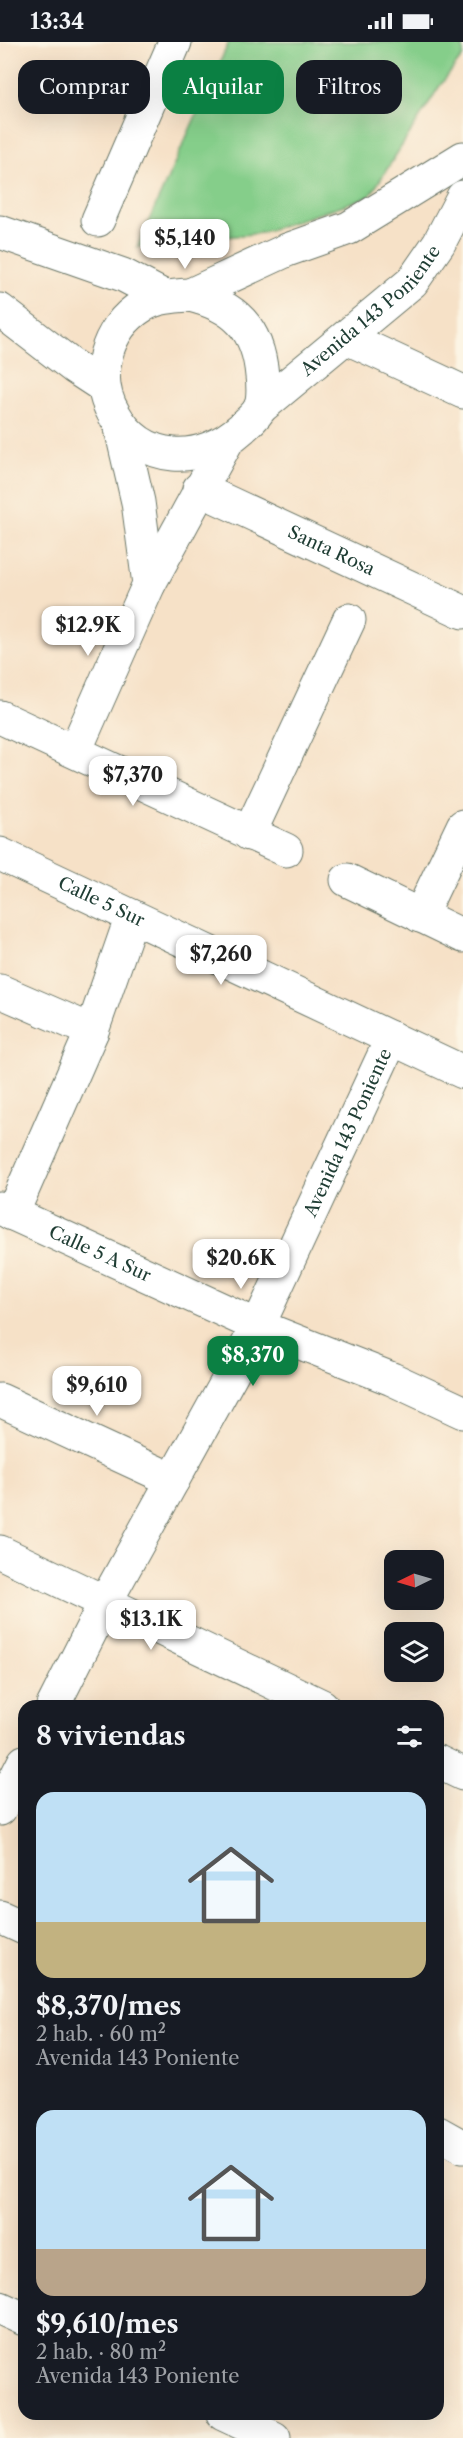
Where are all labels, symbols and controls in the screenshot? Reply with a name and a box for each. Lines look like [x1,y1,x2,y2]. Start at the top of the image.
text: 13:34 [30,8,84,35]
chip: Comprar [18,60,150,114]
chip: Alquilar [162,60,284,114]
chip: Filtros [296,60,402,114]
pin: $5,140 [136,219,234,270]
text: $5,140 [154,226,216,250]
street label: Avenida 143 Poniente [296,241,445,381]
street label: Santa Rosa [284,521,379,581]
pin: $12.9K [39,606,137,657]
text: $12.9K [56,613,120,637]
pin: $7,370 [84,756,182,807]
text: $7,370 [103,763,163,787]
street label: Calle 5 Sur [55,872,149,932]
pin: $7,260 [172,935,270,986]
text: $7,260 [190,942,252,966]
street label: Avenida 143 Poniente [299,1045,397,1221]
street label: Calle 5 A Sur [46,1221,155,1287]
pin: $20.6K [192,1239,290,1290]
text: $20.6K [207,1246,275,1270]
pin: $8,370 [204,1336,302,1387]
text: $8,370 [221,1343,285,1367]
pin: $9,610 [48,1366,146,1417]
text: $9,610 [66,1373,128,1397]
north arrow [384,1550,444,1610]
map controls [384,1550,444,1682]
pin: $13.1K [102,1600,200,1651]
text: $13.1K [120,1607,182,1631]
button: layers [384,1622,444,1682]
text: 8 viviendas [36,1720,186,1752]
icon: filters [393,1720,426,1753]
icon: home [177,1831,285,1939]
text: $8,370/mes [36,1990,181,2022]
text: 2 hab. · 60 m² [36,2022,166,2046]
text: Avenida 143 Poniente [36,2046,239,2070]
icon: home [177,2149,285,2257]
text: $9,610/mes [36,2308,179,2340]
text: 2 hab. · 80 m² [36,2340,166,2364]
text: Avenida 143 Poniente [36,2364,239,2388]

